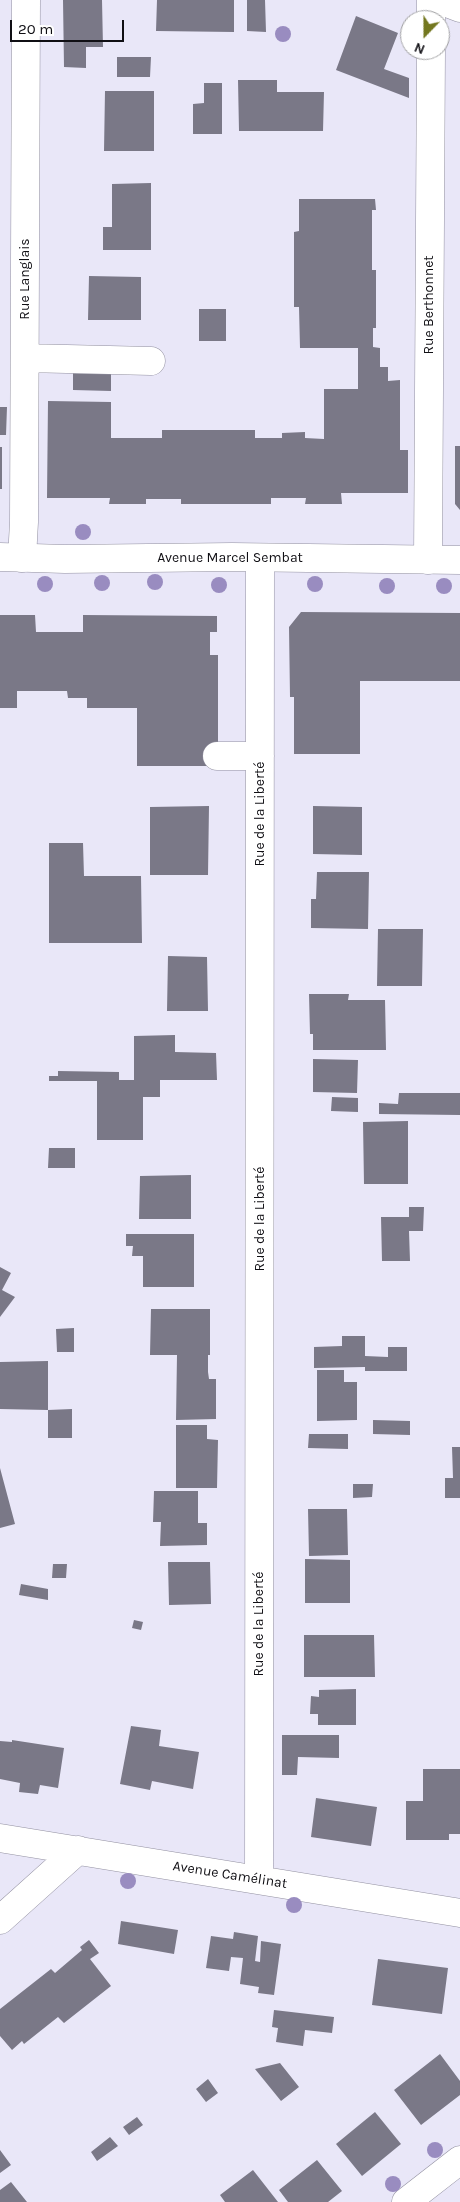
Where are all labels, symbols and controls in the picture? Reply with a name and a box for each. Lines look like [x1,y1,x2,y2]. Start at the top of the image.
scale bar [12,10,126,42]
north arrow [400,10,450,60]
text: 20 m [18,20,53,38]
text: N [412,39,427,58]
street label: Rue Langlais [17,238,33,320]
street label: Rue Berthonnet [421,255,437,355]
street label: Avenue Marcel Sembat [157,550,303,566]
street label: Rue de la Liberté [252,761,268,867]
street label: Rue de la Liberté [252,1166,268,1272]
street label: Rue de la Liberté [251,1571,267,1677]
street label: Avenue Camélinat [172,1858,288,1892]

